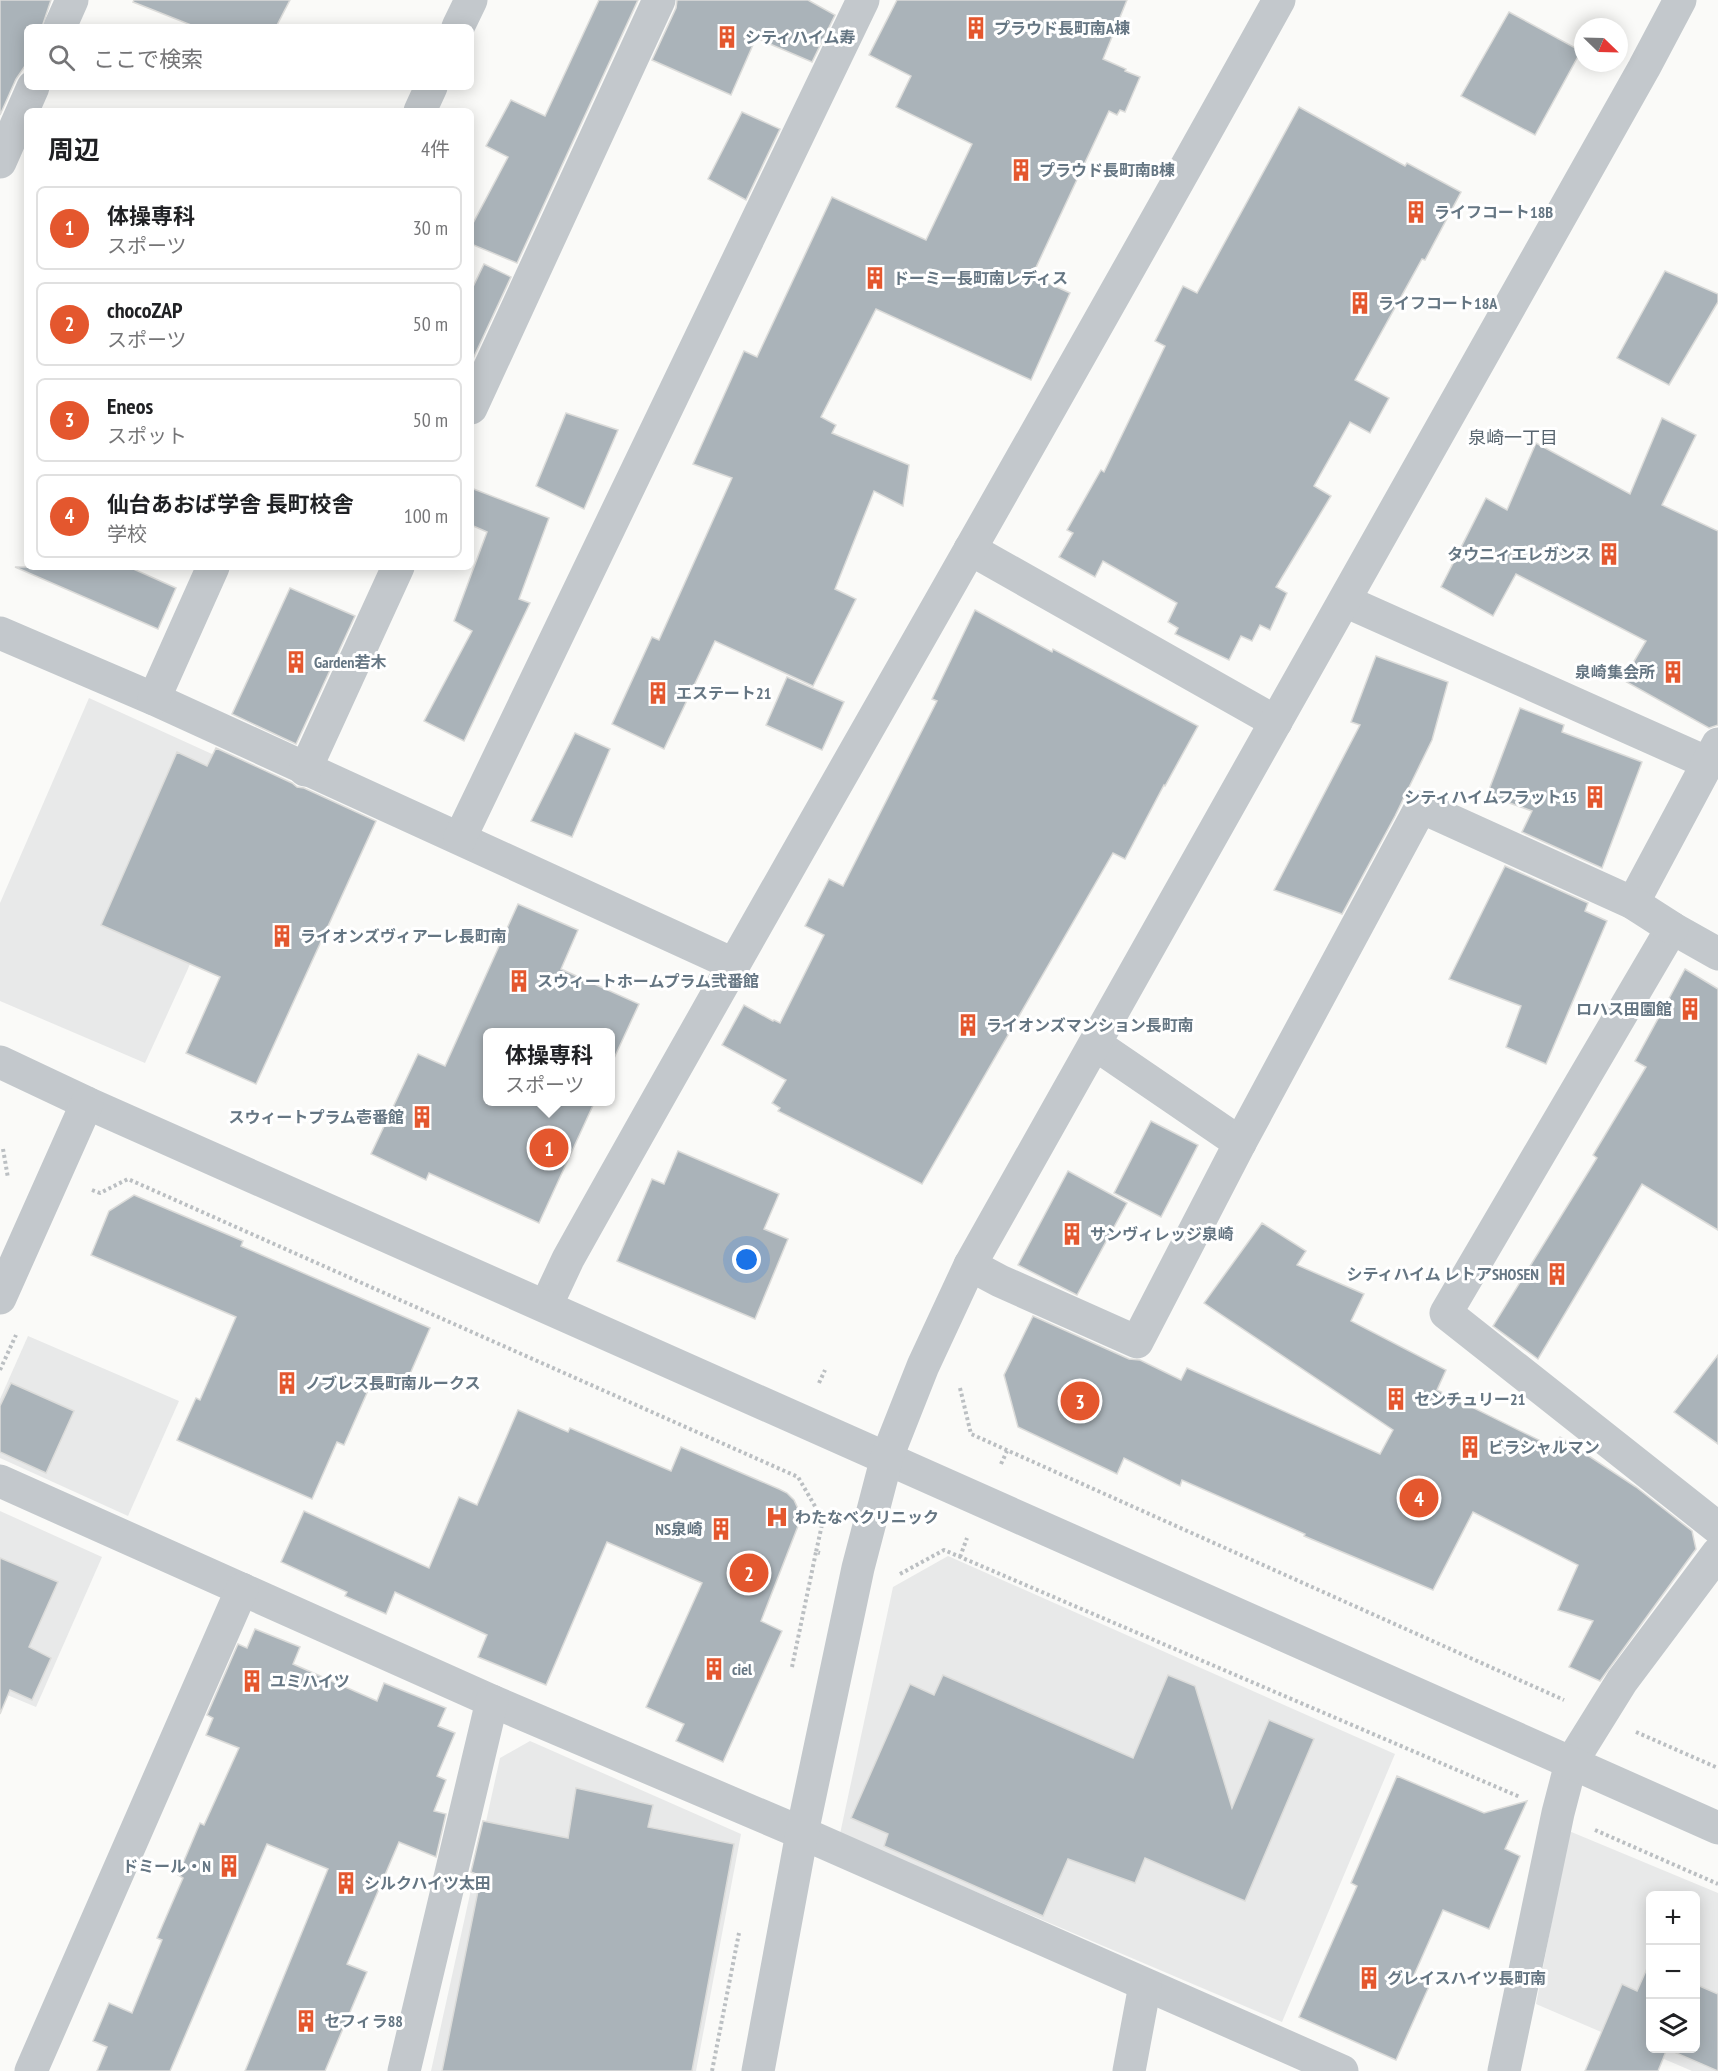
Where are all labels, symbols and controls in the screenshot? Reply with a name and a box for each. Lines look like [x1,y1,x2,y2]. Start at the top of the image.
building icon: プラウド長町南A棟 [963,15,989,41]
place label: プラウド長町南A棟 [994,18,1130,38]
north arrow [1574,18,1628,72]
search box [24,24,474,90]
building icon: シティハイム寿 [714,24,740,50]
place label: シティハイム寿 [745,27,855,47]
icon: search [45,41,78,74]
text: ここで検索 [93,45,203,73]
text: 周辺 [48,133,100,166]
text: 4件 [421,136,450,162]
building icon: プラウド長町南B棟 [1008,157,1034,183]
place label: プラウド長町南B棟 [1039,160,1175,180]
building icon: ライフコート18B [1403,199,1429,225]
text: 体操専科 [107,202,195,230]
place label: ライフコート18B [1434,202,1553,222]
text: 1 [65,215,74,241]
text: 30 m [413,215,448,241]
text: スポーツ [107,233,187,259]
building icon: ドーミー長町南レディス [862,265,888,291]
place label: ドーミー長町南レディス [893,268,1068,288]
building icon: ライフコート18A [1347,290,1373,316]
place label: ライフコート18A [1378,293,1498,313]
text: chocoZAP [107,296,182,324]
text: 2 [65,311,74,337]
text: 50 m [413,311,448,337]
text: スポーツ [107,327,187,353]
text: Eneos [107,392,153,420]
text: 3 [65,407,74,433]
text: 50 m [413,407,448,433]
text: スポット [107,423,187,449]
district label: 泉崎一丁目 [1468,426,1558,449]
text: 仙台あおば学舎 長町校舎 [107,490,354,518]
text: 4 [65,503,74,529]
text: 100 m [404,503,448,529]
text: 学校 [107,521,147,547]
building icon: タウニィエレガンス [1596,541,1622,567]
place label: タウニィエレガンス [1447,544,1591,564]
building icon: Garden若木 [283,649,309,675]
place label: Garden若木 [314,652,386,672]
building icon: 泉崎集会所 [1660,659,1686,685]
place label: 泉崎集会所 [1575,662,1655,682]
building icon: エステート21 [645,680,671,706]
place label: エステート21 [676,683,771,703]
building icon: シティハイムフラット15 [1582,784,1608,810]
place label: シティハイムフラット15 [1404,787,1577,807]
building icon: ライオンズヴィアーレ長町南 [269,923,295,949]
place label: ライオンズヴィアーレ長町南 [300,926,507,946]
building icon: スウィートホームプラム弐番館 [506,968,532,994]
place label: スウィートホームプラム弐番館 [537,971,759,991]
building icon: ロハス田園館 [1677,996,1703,1022]
place label: ロハス田園館 [1576,999,1672,1019]
building icon: ライオンズマンション長町南 [955,1012,981,1038]
place label: ライオンズマンション長町南 [986,1015,1194,1035]
popup [483,1028,615,1106]
text: 体操専科 [505,1041,593,1069]
text: スポーツ [505,1072,585,1098]
building icon: スウィートプラム壱番館 [409,1104,435,1130]
place label: スウィートプラム壱番館 [228,1107,404,1127]
pin: 1 [530,1126,568,1170]
building icon: サンヴィレッジ泉崎 [1059,1221,1085,1247]
place label: サンヴィレッジ泉崎 [1090,1224,1234,1244]
your location [732,1245,761,1274]
building icon: シティハイム レトアSHOSEN [1544,1261,1570,1287]
place label: シティハイム レトアSHOSEN [1346,1264,1539,1284]
building icon: ノブレス長町南ルークス [274,1370,300,1396]
place label: ノブレス長町南ルークス [305,1373,481,1393]
pin: 3 [1060,1378,1100,1424]
building icon: センチュリー21 [1383,1386,1409,1412]
place label: センチュリー21 [1414,1389,1525,1409]
building icon: ビラシャルマン [1457,1434,1483,1460]
place label: ビラシャルマン [1488,1437,1600,1457]
pin: 4 [1400,1476,1438,1520]
hospital icon: わたなべクリニック [764,1504,790,1530]
place label: わたなべクリニック [795,1507,939,1527]
building icon: NS泉崎 [708,1516,734,1542]
place label: NS泉崎 [655,1519,703,1539]
pin: 2 [730,1550,768,1596]
building icon: ciel [701,1656,727,1682]
place label: ciel [732,1659,752,1679]
building icon: ユミハイツ [239,1668,265,1694]
place label: ユミハイツ [270,1671,350,1691]
building icon: ドミール・N [216,1853,242,1879]
place label: ドミール・N [122,1856,211,1876]
building icon: シルクハイツ太田 [333,1870,359,1896]
place label: シルクハイツ太田 [364,1873,491,1893]
map controls [1646,1891,1700,2053]
button: + [1646,1891,1700,1945]
button: − [1646,1945,1700,1999]
building icon: グレイスハイツ長町南 [1356,1965,1382,1991]
place label: グレイスハイツ長町南 [1387,1968,1546,1988]
button: layers [1646,1999,1700,2053]
building icon: セフィラ88 [293,2008,319,2034]
place label: セフィラ88 [324,2011,403,2031]

